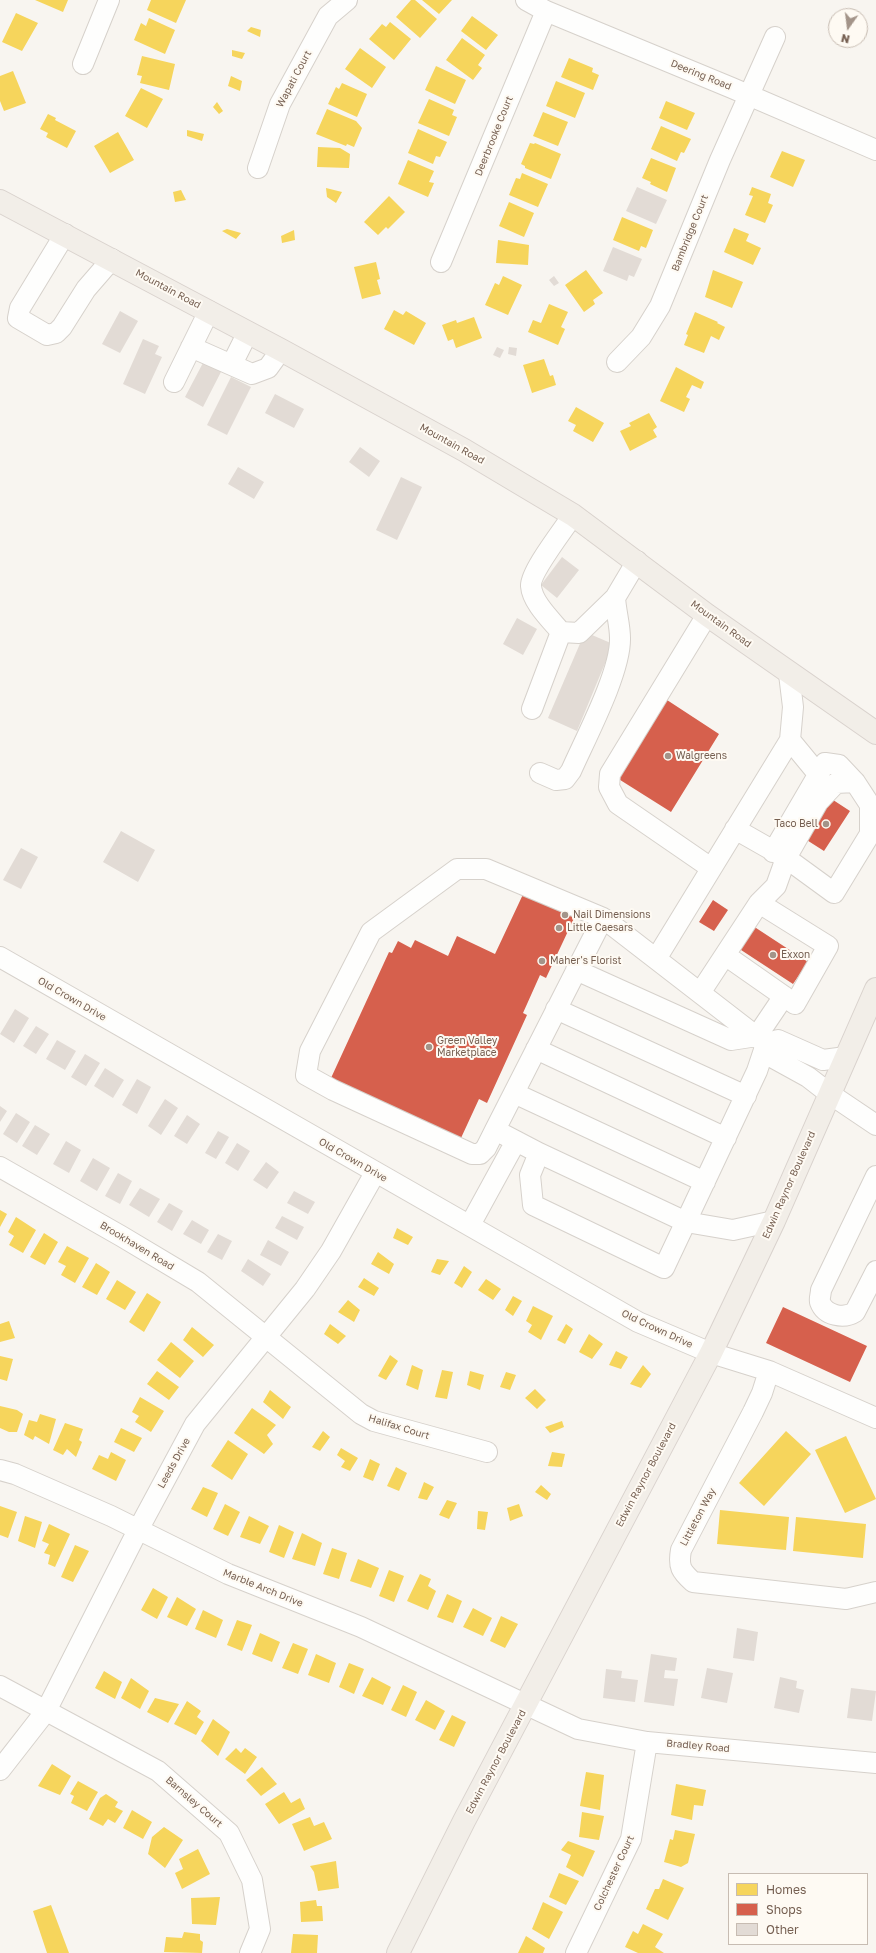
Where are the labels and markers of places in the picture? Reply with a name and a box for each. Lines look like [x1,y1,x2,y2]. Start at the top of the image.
place label: Walgreens [676,750,727,762]
marker: Walgreens [663,751,673,761]
place label: Taco Bell [774,818,818,830]
marker: Taco Bell [821,819,831,829]
place label: Nail Dimensions [573,909,651,921]
marker: Nail Dimensions [560,910,570,920]
place label: Little Caesars [567,922,633,934]
marker: Little Caesars [554,923,564,933]
place label: Exxon [781,949,810,961]
marker: Exxon [768,950,778,960]
place label: Maher's Florist [550,955,621,967]
marker: Maher's Florist [537,956,547,966]
place label: Green Valley Marketplace [437,1035,497,1058]
marker: Green Valley Marketplace [424,1042,434,1052]

